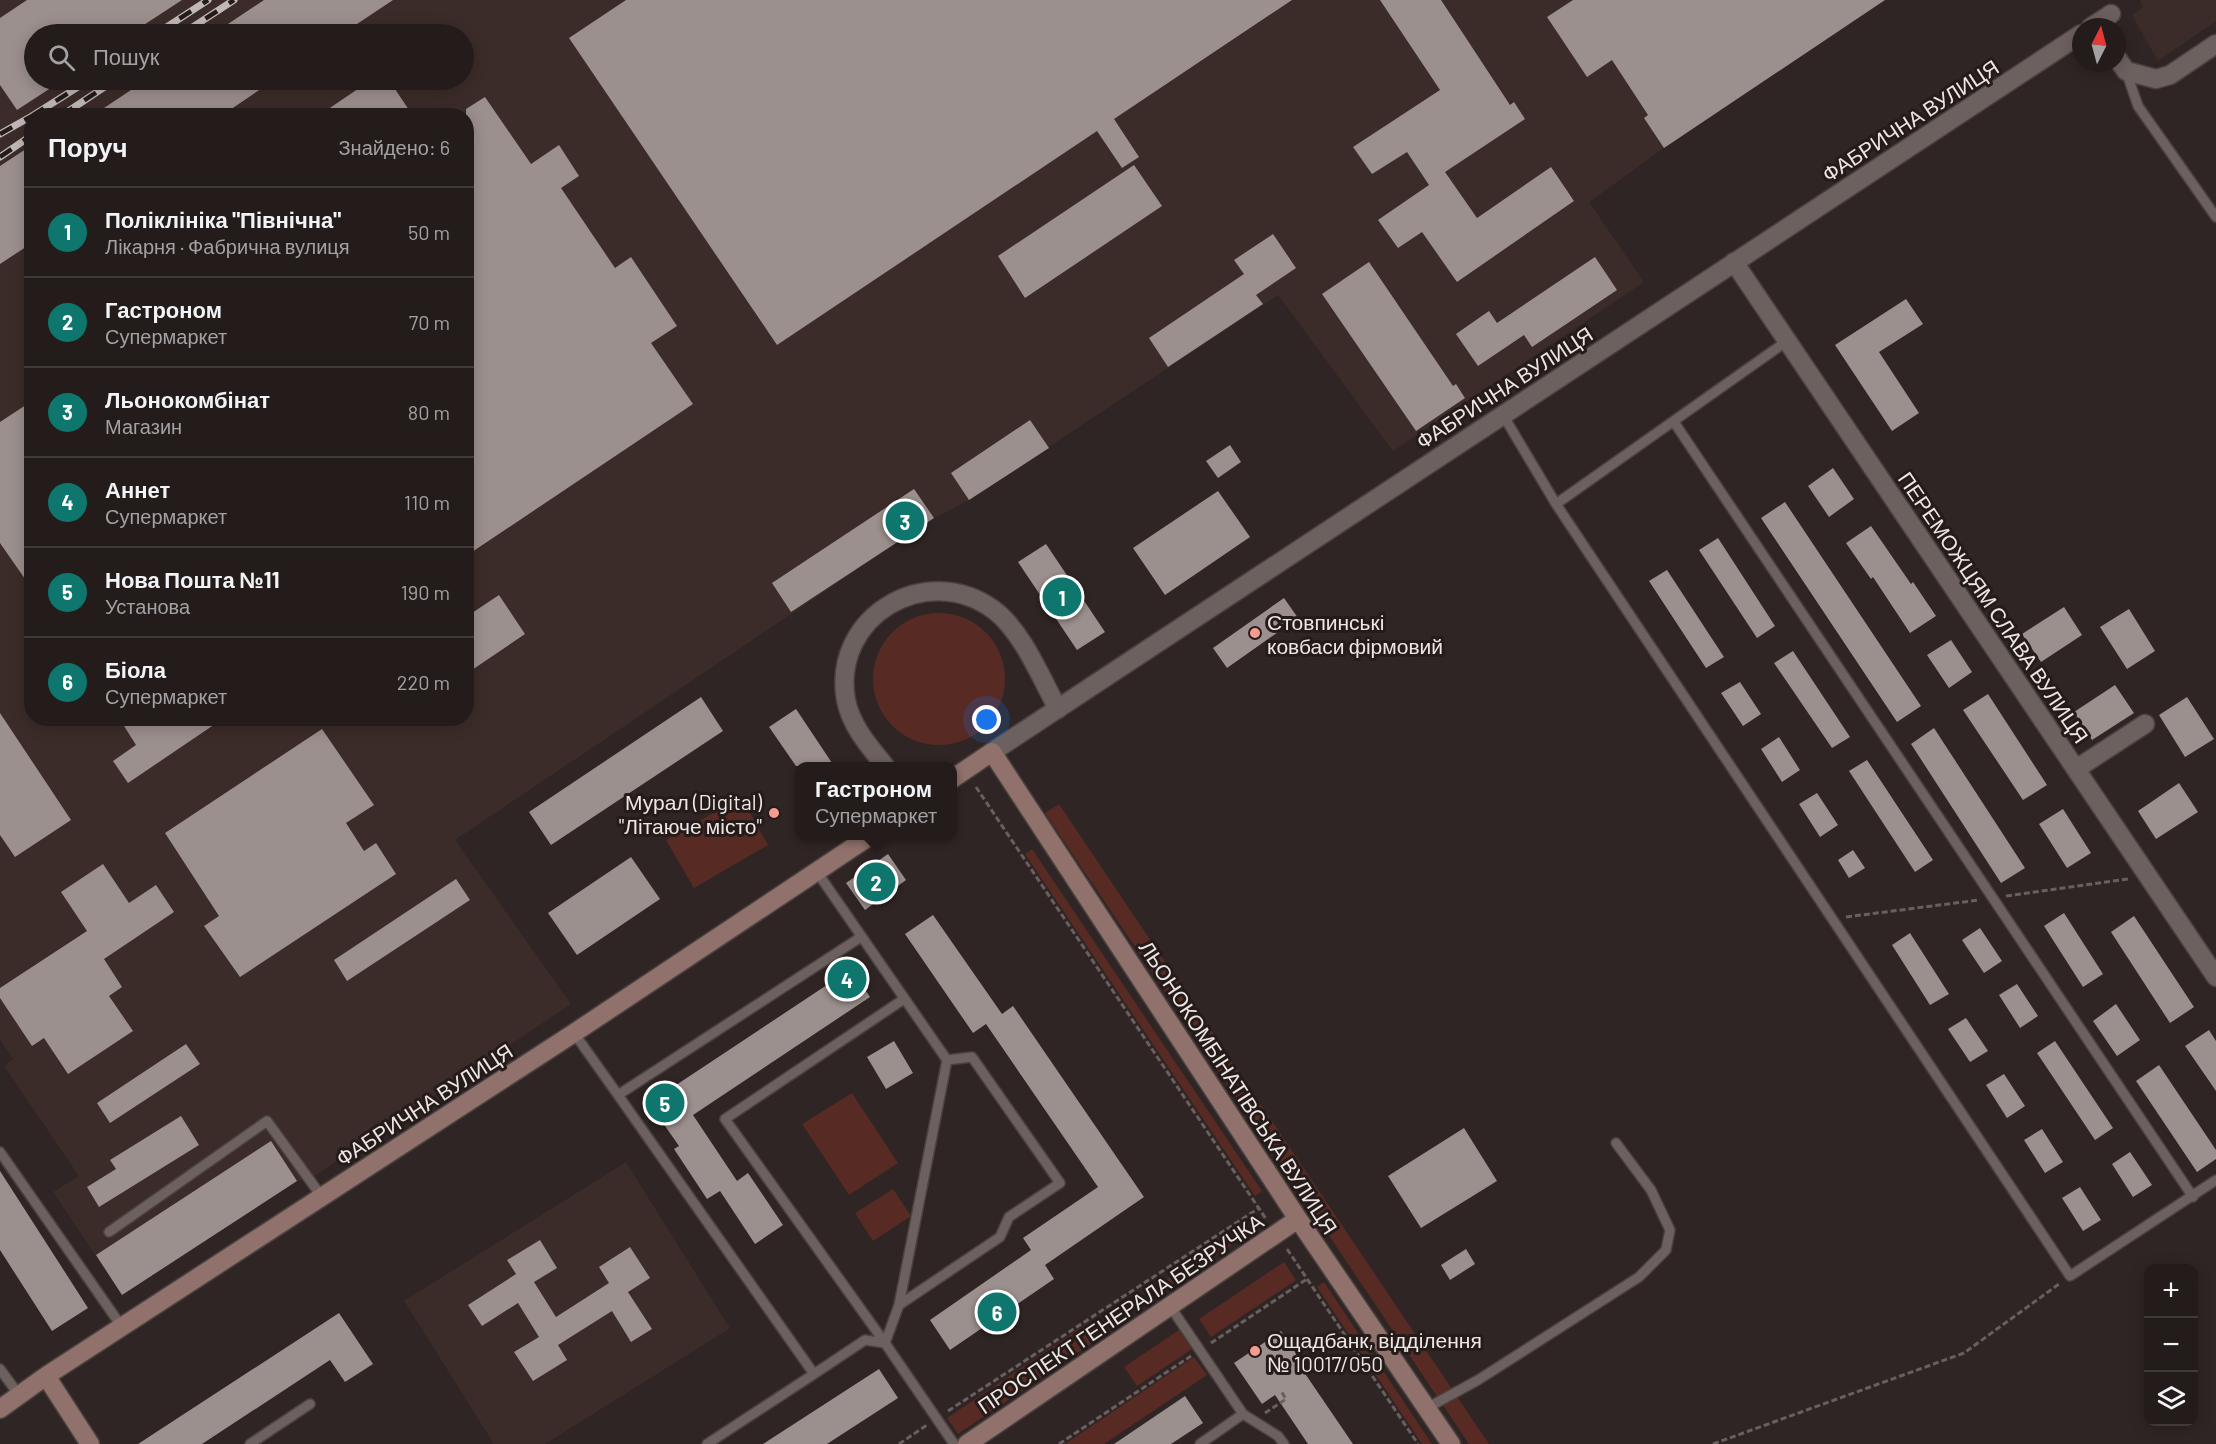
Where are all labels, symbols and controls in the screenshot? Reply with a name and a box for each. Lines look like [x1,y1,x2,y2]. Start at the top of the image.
north arrow [2072,18,2126,72]
search box [24,24,474,90]
icon: search [45,41,78,74]
text: Пошук [93,43,159,69]
street label: ФАБРИЧНА ВУЛИЦЯ [1817,54,2003,186]
text: Поруч [48,131,128,162]
text: Знайдено: 6 [339,135,450,159]
text: Поліклініка "Північна" [105,206,341,232]
text: 1 [64,220,71,244]
text: 50 m [408,220,450,244]
text: Лікарня · Фабрична вулиця [105,234,350,258]
text: Гастроном [105,296,222,322]
text: 2 [62,310,73,334]
text: 70 m [409,310,450,334]
street label: ФАБРИЧНА ВУЛИЦЯ [1411,321,1597,453]
text: Супермаркет [105,324,227,348]
text: Льонокомбінат [105,386,270,412]
text: 3 [62,400,73,424]
text: 80 m [408,400,450,424]
text: Магазин [105,414,182,438]
street label: ПЕРЕМОЖЦЯМ СЛАВА ВУЛИЦЯ [1894,467,2094,747]
text: Аннет [105,476,170,502]
text: 4 [61,490,74,514]
text: 110 m [404,490,450,514]
pin: 3 [886,498,924,544]
text: Супермаркет [105,504,227,528]
text: Нова Пошта №11 [105,566,279,592]
pin: 1 [1042,574,1082,620]
text: 5 [62,580,73,604]
text: 190 m [401,580,450,604]
text: Установа [105,594,190,618]
place label: Стовпинські ковбаси фірмовий [1267,609,1443,658]
marker: Стовпинські ковбаси фірмовий [1248,626,1262,640]
text: Біола [105,656,166,682]
text: 6 [62,670,73,694]
text: 220 m [397,670,450,694]
text: Супермаркет [105,684,227,708]
your location [972,705,1001,734]
popup [795,762,957,840]
text: Гастроном [815,775,932,801]
place label: Мурал (Digital) "Літаюче місто" [619,789,763,838]
text: Супермаркет [815,803,937,827]
marker: Мурал (Digital) "Літаюче місто" [767,806,781,820]
pin: 2 [856,860,896,904]
street label: ЛЬОНОКОМБІНАТІВСЬКА ВУЛИЦЯ [1135,936,1343,1238]
pin: 4 [828,956,866,1002]
street label: ФАБРИЧНА ВУЛИЦЯ [331,1038,517,1170]
pin: 5 [646,1080,684,1126]
street label: ПРОСПЕКТ ГЕНЕРАЛА БЕЗРУЧКА [972,1208,1268,1418]
map controls [2144,1264,2198,1426]
button: + [2144,1264,2198,1318]
pin: 6 [978,1290,1016,1334]
button: − [2144,1318,2198,1372]
place label: Ощадбанк, відділення № 10017/050 [1267,1327,1482,1376]
marker: Ощадбанк, відділення № 10017/050 [1248,1344,1262,1358]
button: layers [2144,1372,2198,1426]

